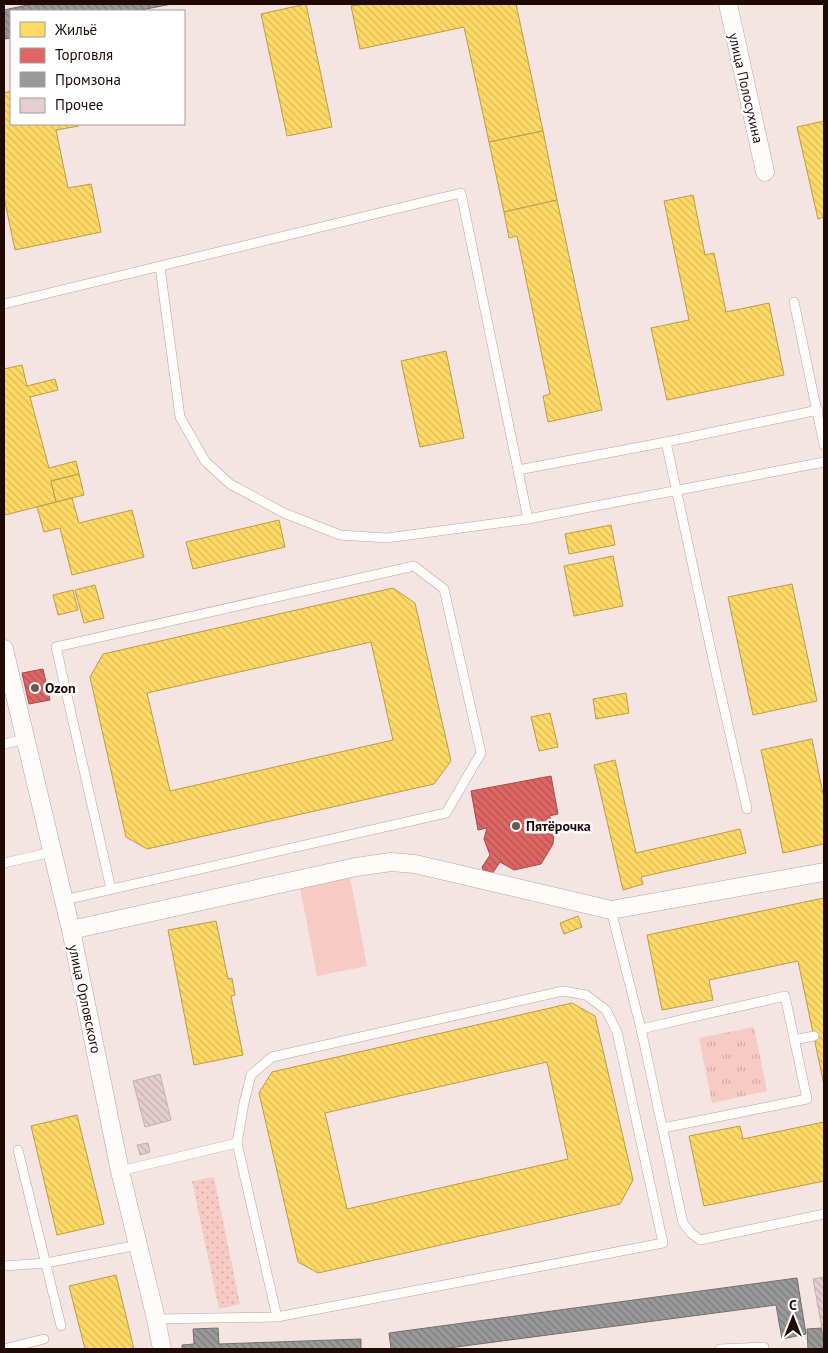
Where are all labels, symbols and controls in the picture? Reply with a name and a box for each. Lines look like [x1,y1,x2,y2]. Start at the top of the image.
legend [10,10,185,125]
text: Жильё [54,20,97,39]
street label: улица Полосухина [725,31,767,145]
text: Торговля [55,45,113,64]
text: Промзона [55,70,121,89]
text: Прочее [55,95,103,114]
place label: Ozon [45,679,76,697]
marker: Ozon [29,682,41,694]
place label: Пятёрочка [526,817,591,835]
marker: Пятёрочка [510,820,522,832]
street label: улица Орловского [65,943,105,1055]
north arrow [768,1293,818,1343]
text: С [789,1296,797,1314]

